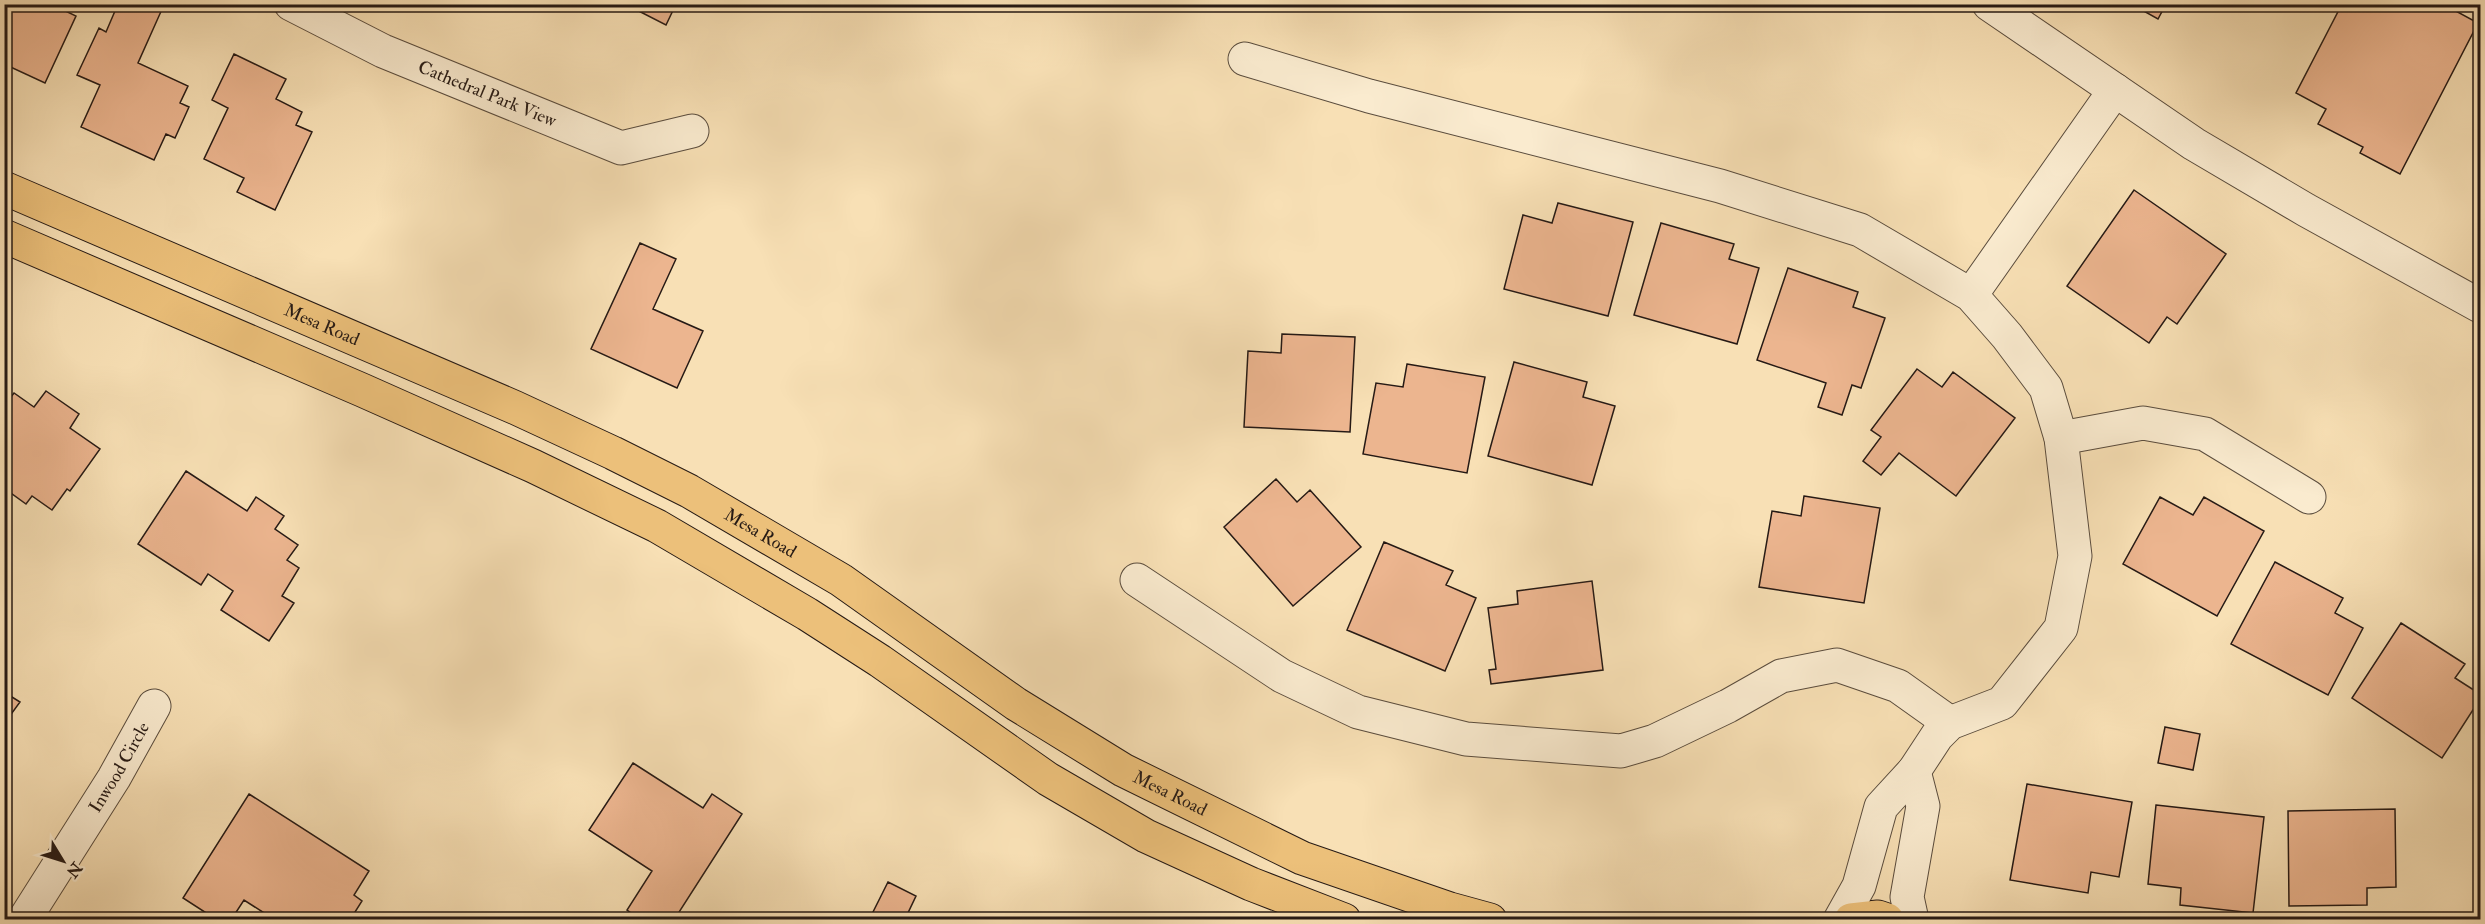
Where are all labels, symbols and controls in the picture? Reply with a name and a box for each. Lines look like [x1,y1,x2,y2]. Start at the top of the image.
street label: Cathedral Park View [415,56,561,133]
street label: Mesa Road [281,299,363,351]
street label: Mesa Road [720,503,801,563]
street label: Inwood Circle [84,718,155,817]
street label: Mesa Road [1129,766,1211,822]
north arrow [33,831,93,891]
text: N [61,857,87,882]

